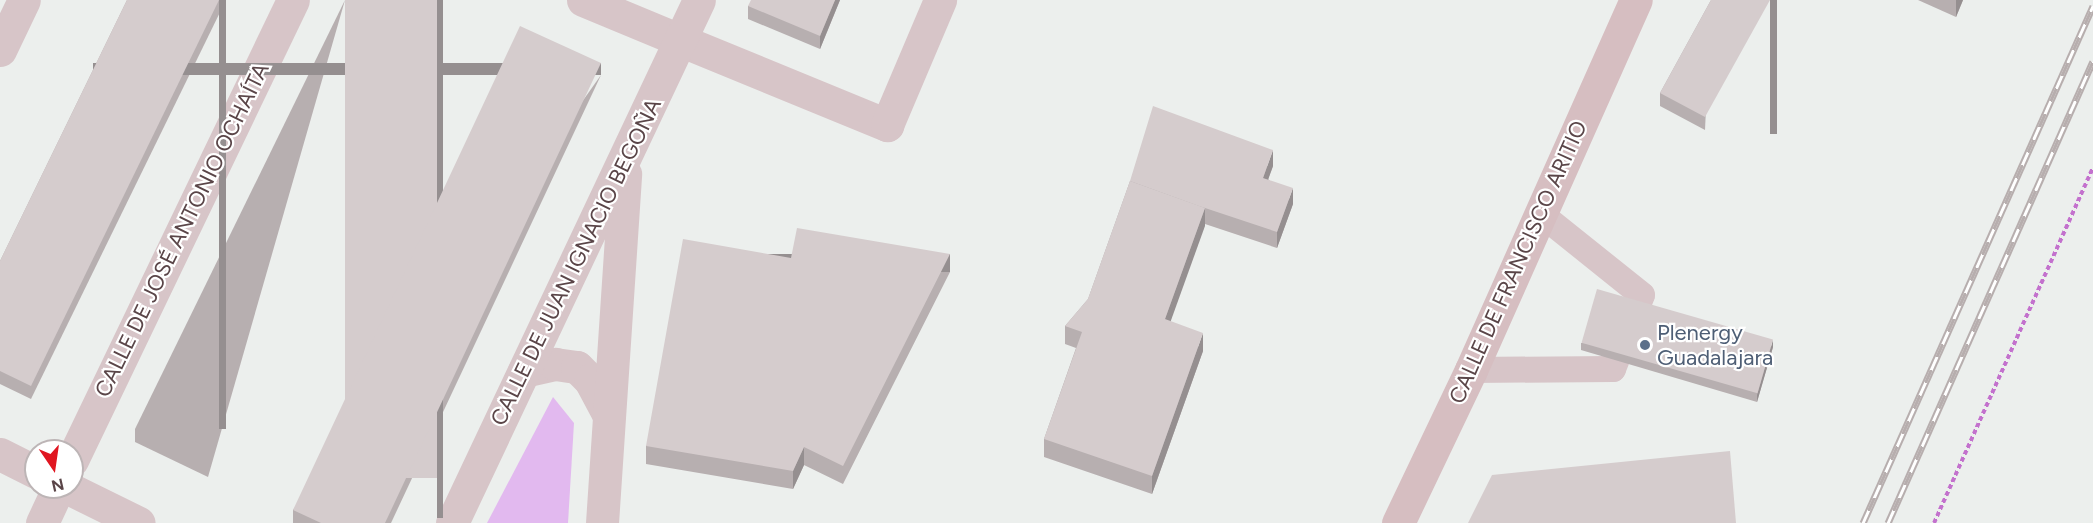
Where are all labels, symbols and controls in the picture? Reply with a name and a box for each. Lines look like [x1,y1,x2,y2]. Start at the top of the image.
street label: CALLE DE JOSÉ ANTONIO OCHAÍTA [89,59,275,401]
street label: CALLE DE JUAN IGNACIO BEGOÑA [485,94,667,430]
street label: CALLE DE FRANCISCO ARITIO [1444,116,1592,408]
place label: Plenergy Guadalajara [1657,319,1773,370]
marker: Plenergy Guadalajara [1638,338,1652,352]
north arrow [24,439,84,499]
text: N [50,474,66,496]

